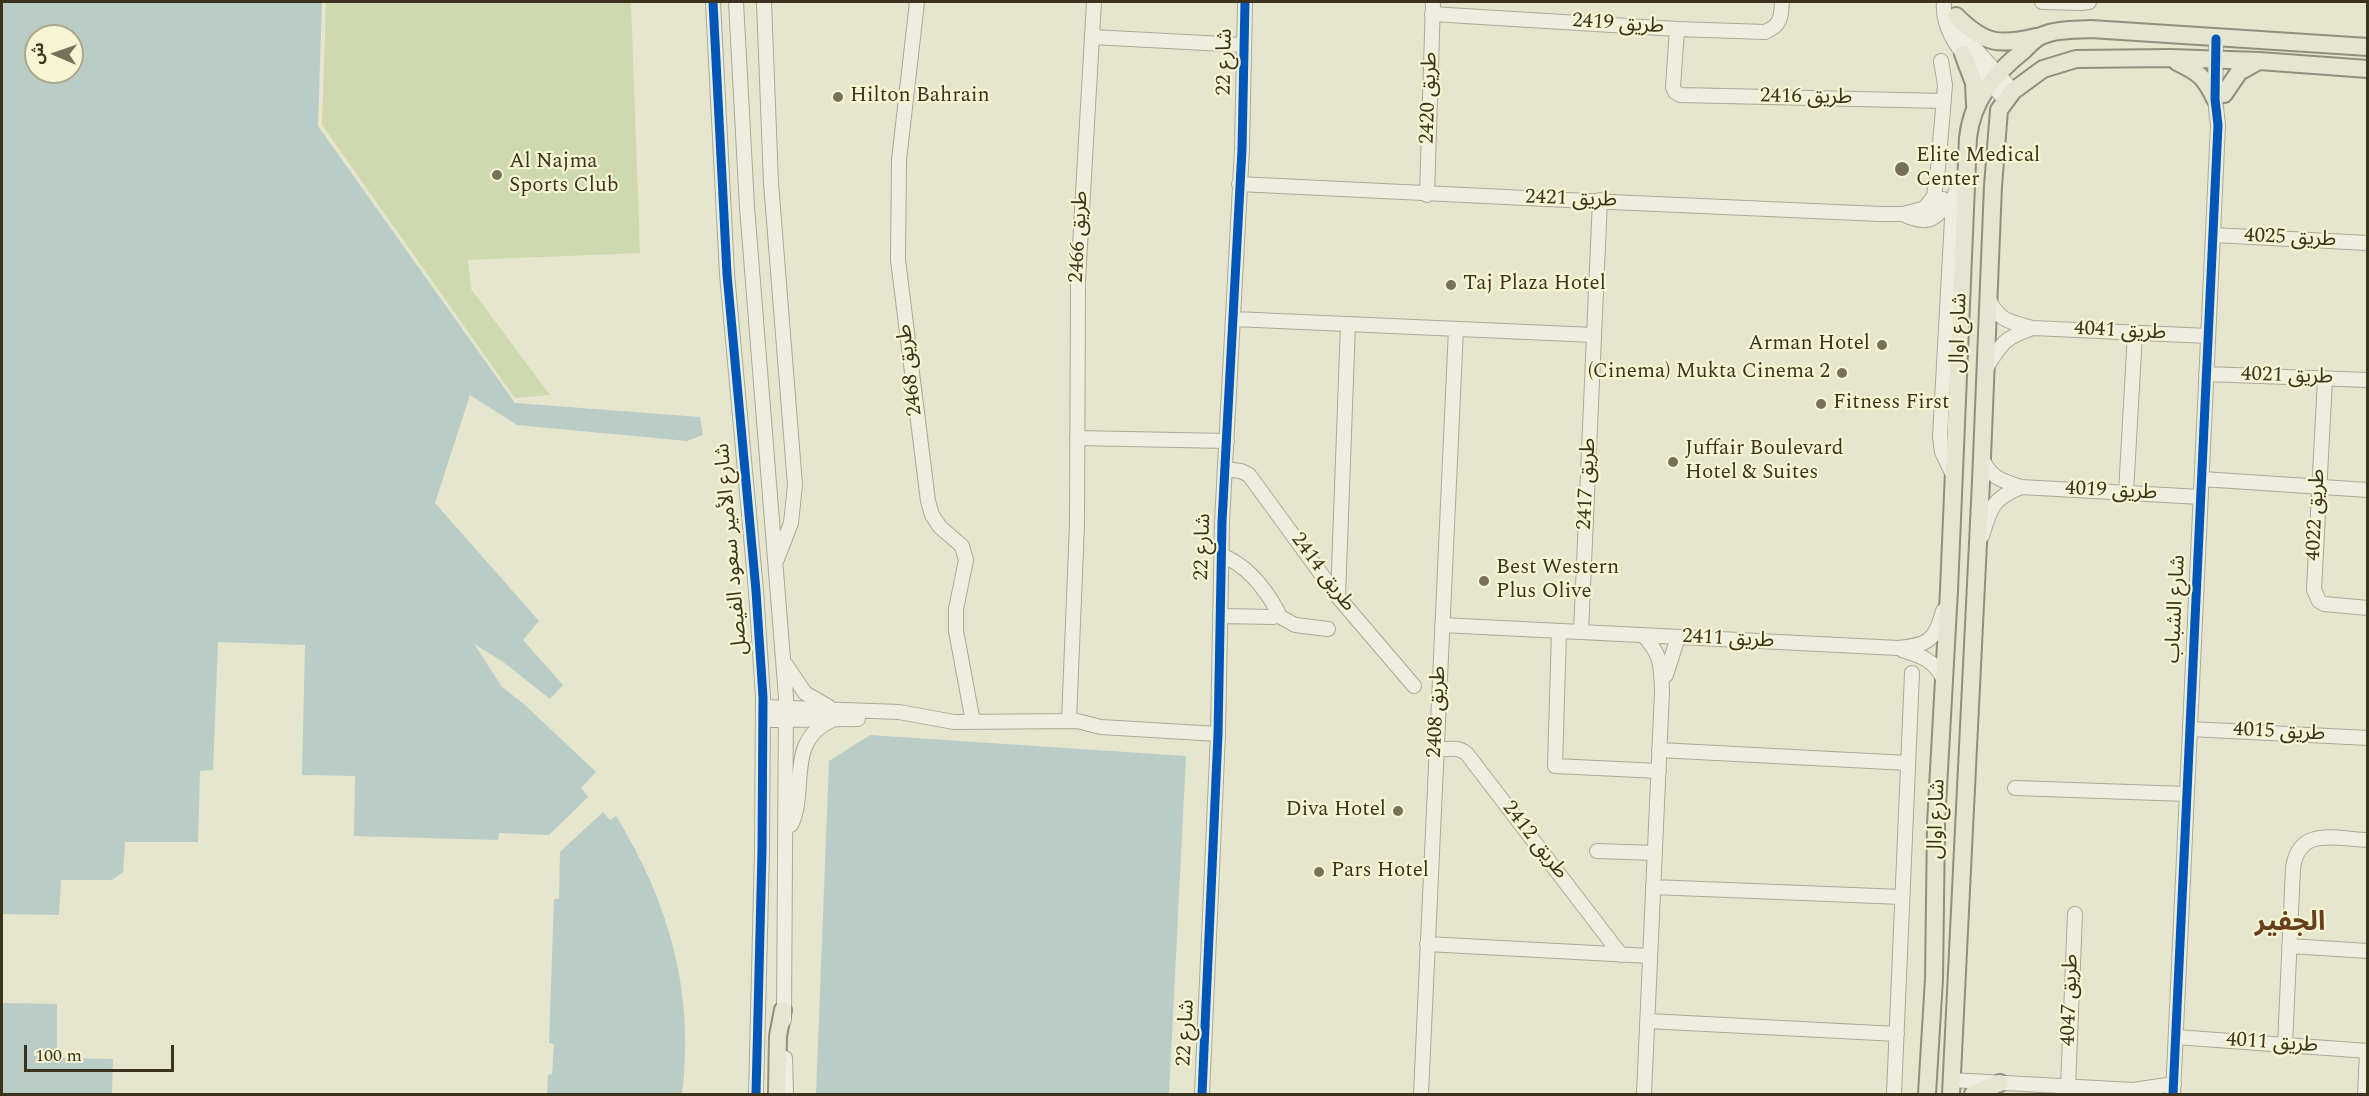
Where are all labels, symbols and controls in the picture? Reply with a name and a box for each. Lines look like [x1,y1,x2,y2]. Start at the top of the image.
street label: طريق 2419 [1571,9,1665,41]
north arrow [24,24,84,84]
street label: شارع 22 [1213,28,1239,96]
text: ش [26,42,50,65]
street label: طريق 2420 [1416,51,1444,145]
place label: Hilton Bahrain [850,84,990,110]
street label: طريق 2416 [1760,85,1852,111]
marker: Hilton Bahrain [831,90,845,104]
place label: Elite Medical Center [1916,144,2040,194]
place label: Al Najma Sports Club [509,150,619,200]
marker: Elite Medical Center [1893,160,1911,178]
marker: Al Najma Sports Club [490,168,504,182]
street label: طريق 2421 [1524,186,1618,214]
street label: طريق 2466 [1065,190,1095,284]
street label: طريق 4025 [2243,224,2337,254]
place label: Taj Plaza Hotel [1463,272,1606,298]
marker: Taj Plaza Hotel [1444,278,1458,292]
street label: شارع اوال [1946,293,1974,373]
street label: طريق 4041 [2073,317,2167,347]
street label: طريق 2468 [893,323,929,417]
place label: Arman Hotel [1748,332,1870,358]
marker: Arman Hotel [1875,338,1889,352]
place label: (Cinema) Mukta Cinema 2 [1588,360,1830,386]
street label: طريق 4021 [2240,363,2334,391]
marker: (Cinema) Mukta Cinema 2 [1835,366,1849,380]
place label: Fitness First [1833,391,1949,417]
marker: Fitness First [1814,397,1828,411]
street label: طريق 2417 [1573,437,1603,531]
place label: Juffair Boulevard Hotel & Suites [1685,437,1843,487]
street label: شارع الأمير سعود الفيصل [711,442,755,656]
marker: Juffair Boulevard Hotel & Suites [1666,455,1680,469]
street label: طريق 4022 [2302,468,2332,562]
street label: طريق 4019 [2064,477,2158,507]
street label: شارع 22 [1190,513,1218,581]
street label: طريق 2414 [1284,529,1360,617]
street label: شارع الشباب [2162,554,2192,664]
place label: Best Western Plus Olive [1496,556,1619,606]
marker: Best Western Plus Olive [1477,574,1491,588]
street label: طريق 2411 [1681,625,1775,655]
street label: طريق 2408 [1423,665,1453,759]
street label: طريق 4015 [2232,718,2326,748]
street label: شارع اوال [1924,779,1952,859]
street label: طريق 2412 [1496,797,1572,885]
place label: Diva Hotel [1285,798,1386,824]
marker: Diva Hotel [1391,804,1405,818]
place label: Pars Hotel [1331,859,1429,885]
marker: Pars Hotel [1312,865,1326,879]
district label: الجفير [2255,909,2325,941]
street label: طريق 4047 [2057,953,2085,1047]
street label: شارع 22 [1173,999,1201,1067]
street label: طريق 4011 [2225,1028,2319,1060]
scale bar [27,1033,177,1071]
text: 100 m [35,1042,82,1069]

